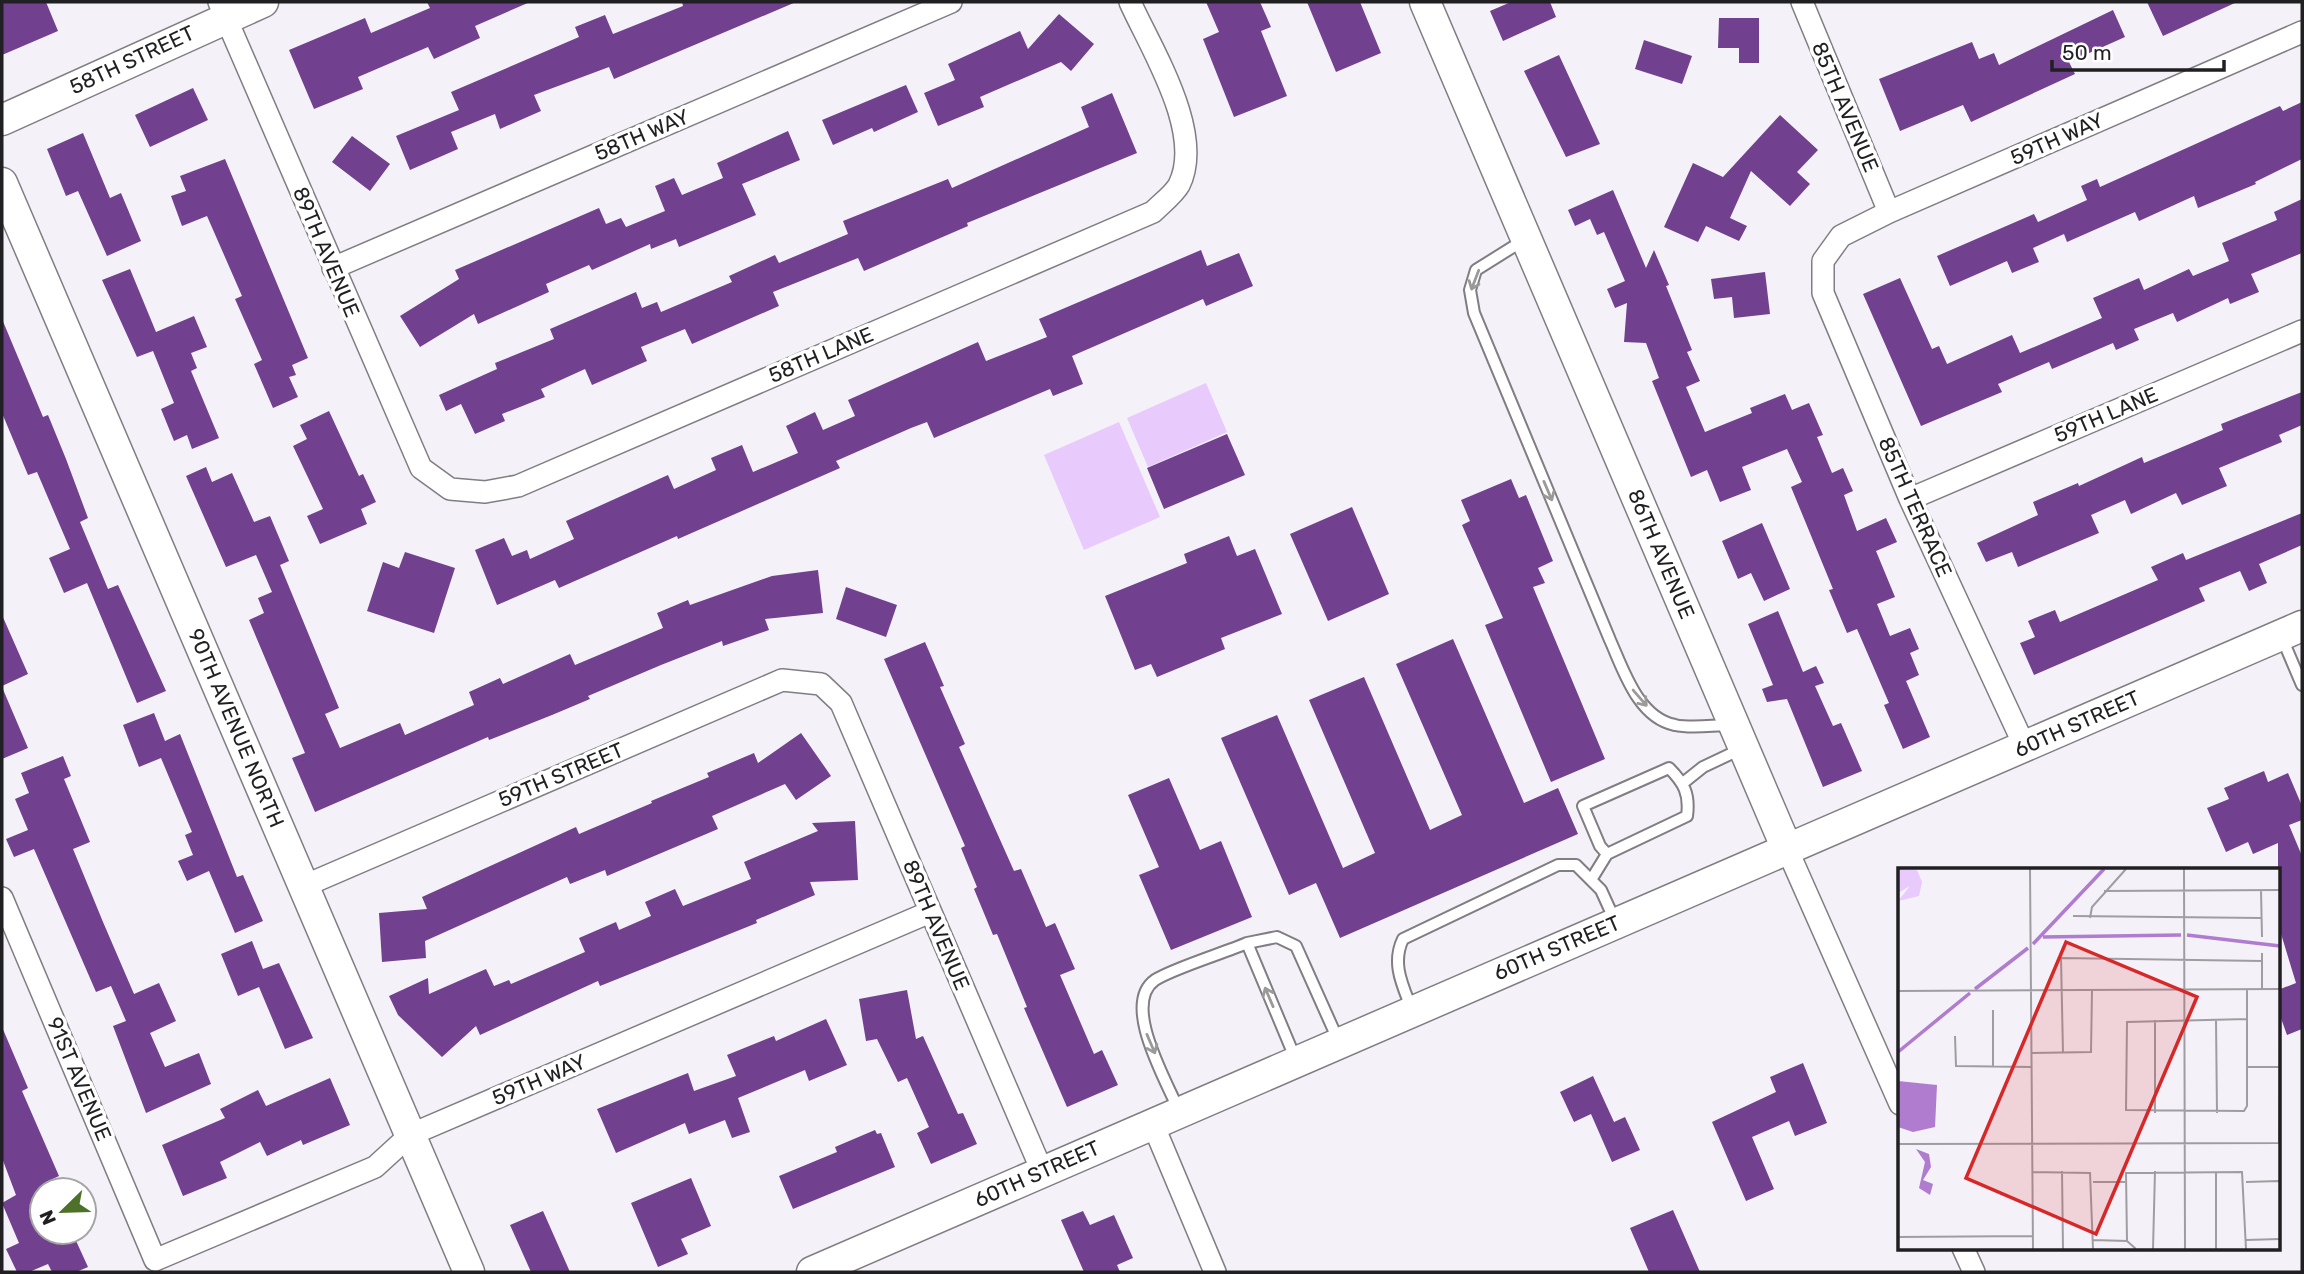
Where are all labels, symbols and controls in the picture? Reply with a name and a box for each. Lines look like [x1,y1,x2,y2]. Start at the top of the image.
street label: 58TH STREET [66,20,198,99]
scale bar [2052,28,2224,72]
street label: 85TH AVENUE [1807,38,1884,176]
text: 50 m [2062,40,2112,65]
street label: 58TH WAY [591,103,693,166]
street label: 59TH WAY [2006,107,2107,170]
street label: 89TH AVENUE [288,183,365,321]
one-way arrow [1468,269,1480,290]
street label: 58TH LANE [765,321,877,388]
street label: 59TH LANE [2050,381,2162,448]
street label: 85TH TERRACE [1873,433,1957,581]
one-way arrow [1543,480,1556,501]
street label: 86TH AVENUE [1623,485,1700,622]
street label: 90TH AVENUE NORTH [183,625,290,831]
street label: 60TH STREET [2010,685,2143,762]
one-way arrow [1632,689,1648,707]
street label: 59TH STREET [494,737,627,812]
street label: 89TH AVENUE [898,856,975,994]
inset map [1898,868,2280,1250]
street label: 60TH STREET [1490,910,1624,985]
one-way arrow [1262,987,1275,1009]
street label: 91ST AVENUE [42,1013,117,1145]
one-way arrow [1145,1032,1158,1054]
street label: 59TH WAY [488,1049,589,1110]
street label: 60TH STREET [970,1135,1103,1212]
north arrow [28,1176,98,1246]
text: N [35,1207,61,1228]

